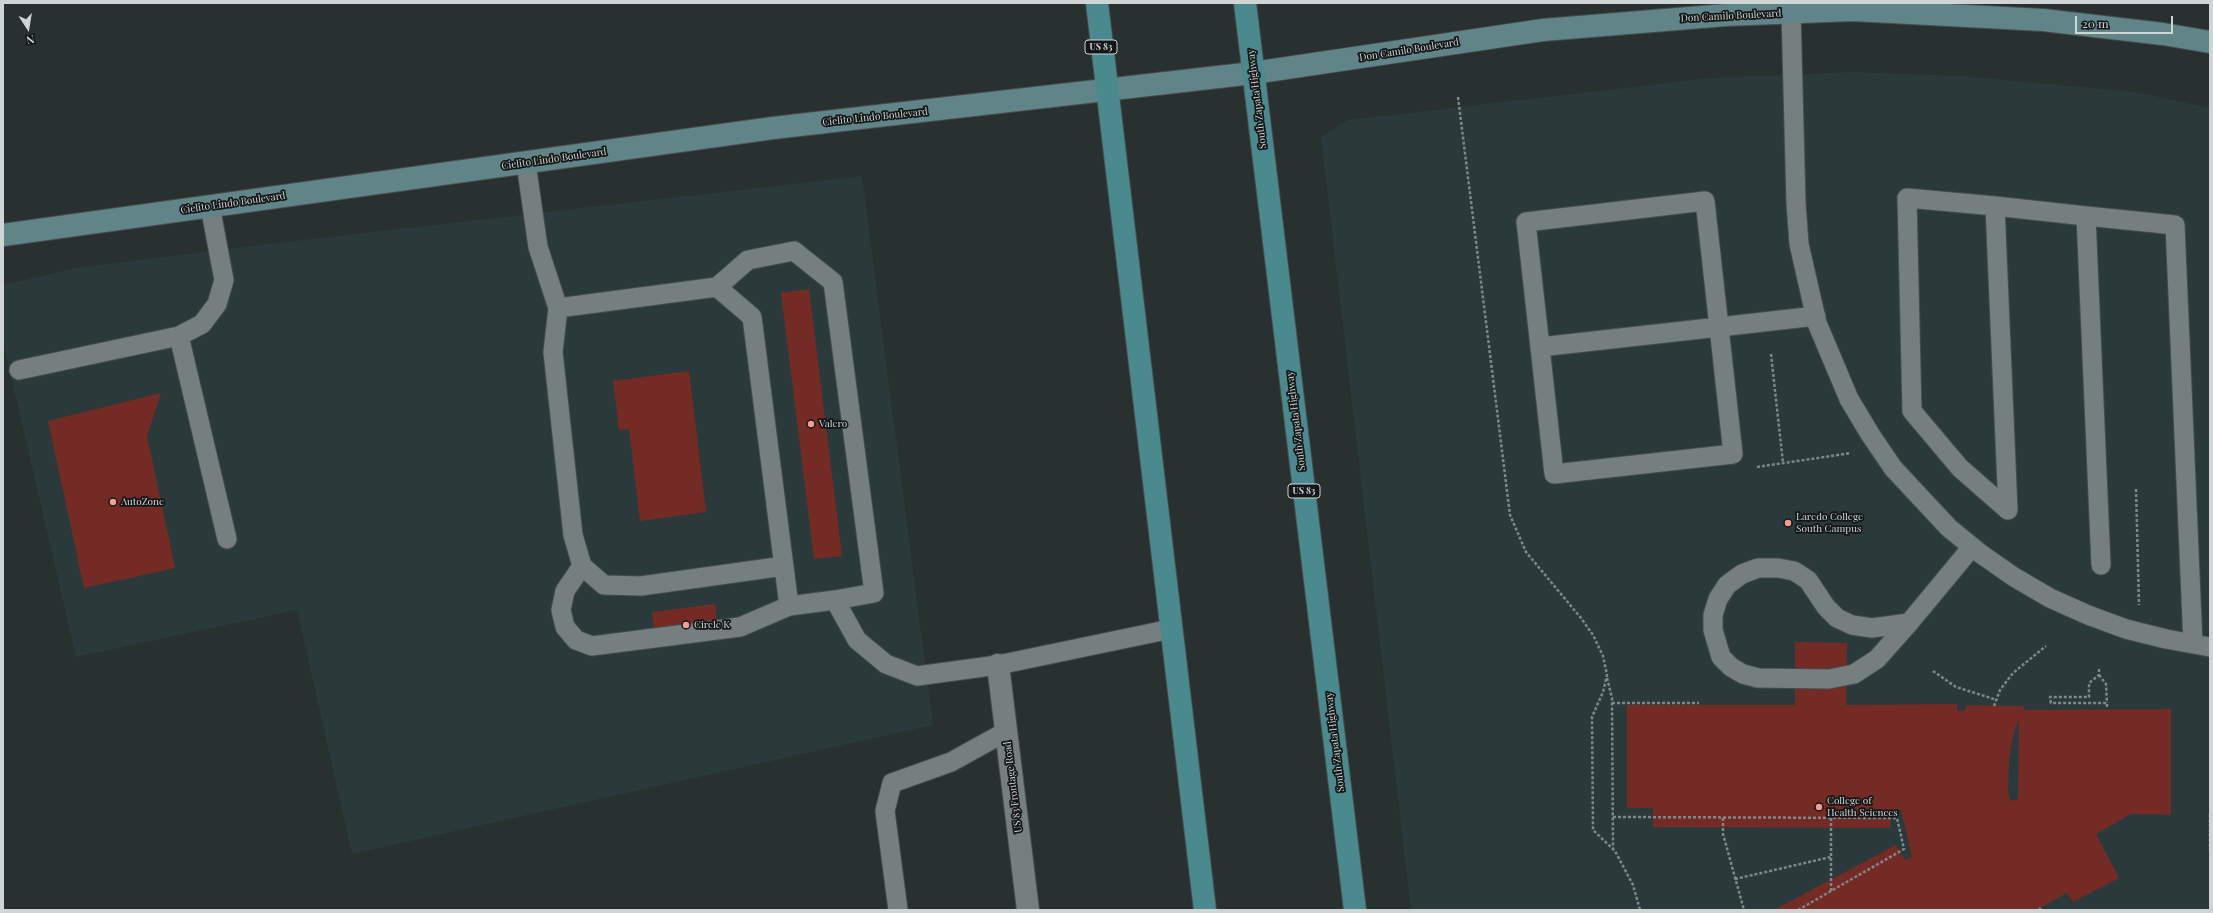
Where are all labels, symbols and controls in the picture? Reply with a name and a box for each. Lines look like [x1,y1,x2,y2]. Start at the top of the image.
street label: Don Camilo Boulevard [1680,7,1782,25]
north arrow [8,8,48,48]
scale bar [2077,8,2175,34]
text: 20 m [2082,15,2109,31]
text: N [25,32,36,48]
street label: Don Camilo Boulevard [1358,36,1460,64]
road number: US 83 [1085,40,1117,54]
street label: South Zapata Highway [1245,48,1269,150]
street label: Cielito Lindo Boulevard [822,105,928,129]
street label: Cielito Lindo Boulevard [501,146,607,172]
street label: Cielito Lindo Boulevard [180,190,286,216]
street label: South Zapata Highway [1284,370,1308,472]
place label: Valero [819,418,847,430]
marker: Valero [806,419,816,429]
road number: US 83 [1288,484,1320,498]
place label: AutoZone [121,496,164,508]
marker: AutoZone [108,497,118,507]
place label: Laredo College South Campus [1796,511,1863,534]
marker: Laredo College South Campus [1783,518,1793,528]
place label: Circle K [694,619,730,631]
marker: Circle K [681,620,691,630]
street label: South Zapata Highway [1323,691,1347,793]
street label: US 83 Frontage Road [1001,741,1025,833]
place label: College of Health Sciences [1827,795,1898,818]
marker: College of Health Sciences [1814,802,1824,812]

